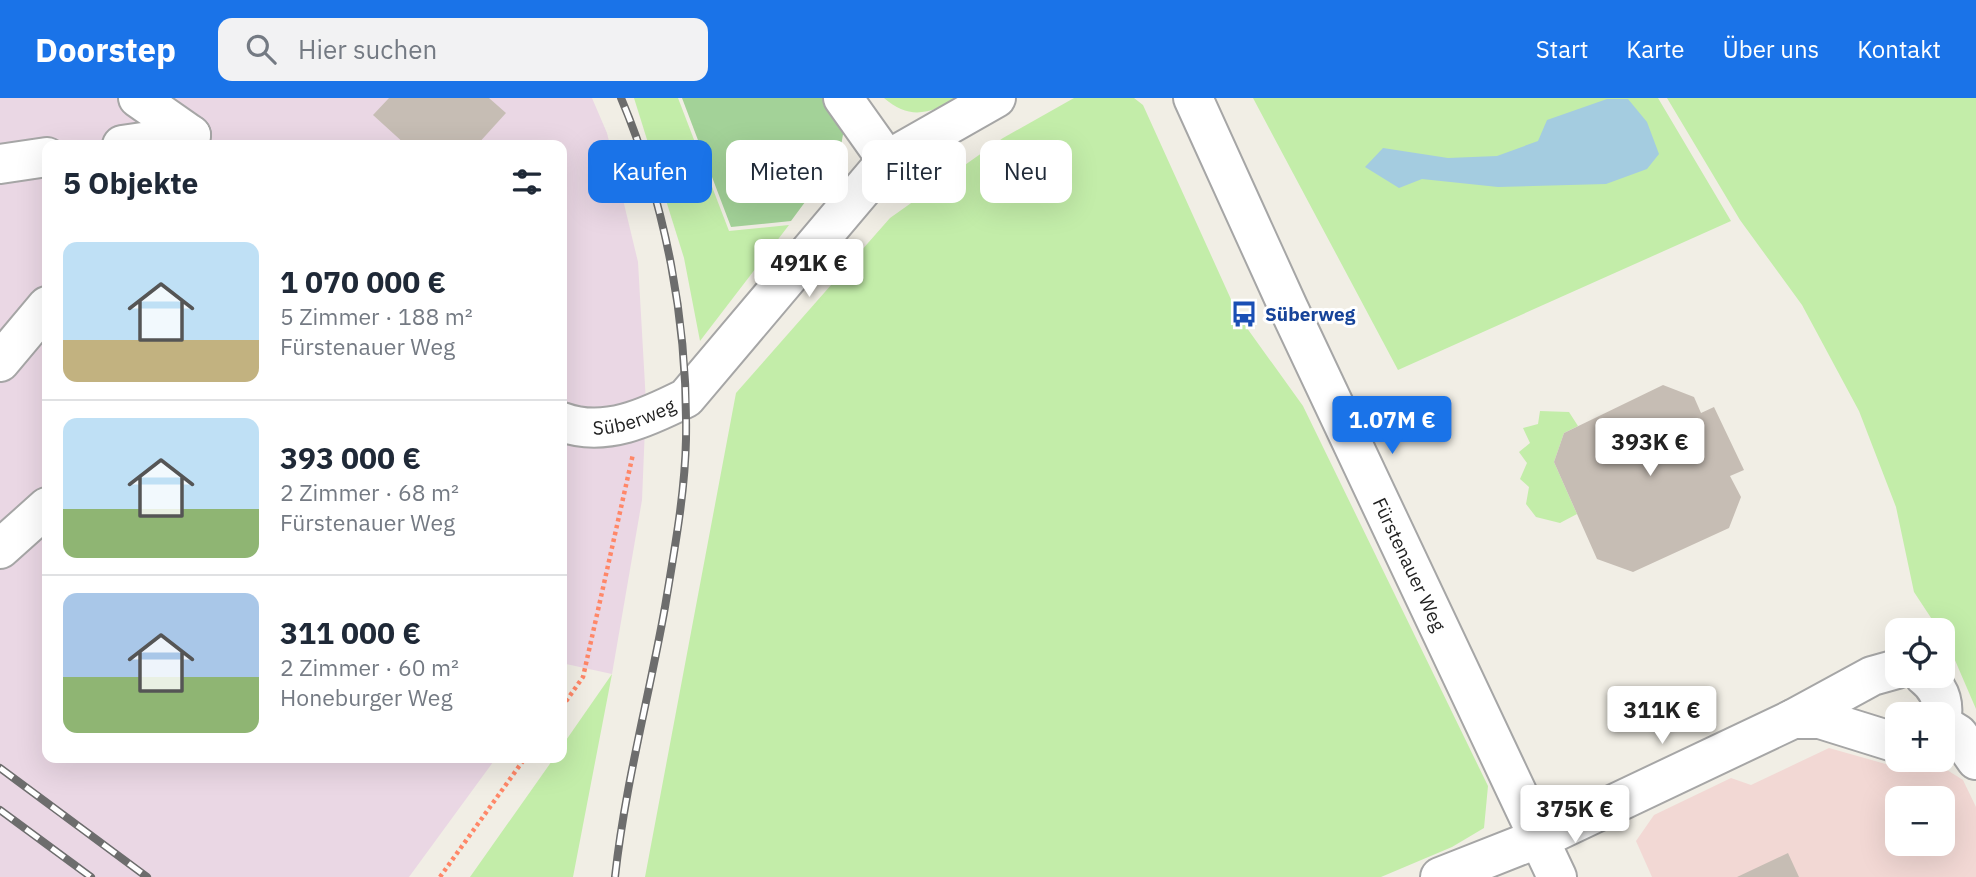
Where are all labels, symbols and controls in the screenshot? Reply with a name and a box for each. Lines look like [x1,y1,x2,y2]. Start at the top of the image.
search box [218,18,708,81]
text: Doorstep [35,28,176,71]
icon: search [242,30,280,68]
text: Hier suchen [298,32,437,66]
text: Start [1536,33,1588,65]
text: Karte [1626,33,1684,65]
text: Über uns [1722,33,1819,65]
text: Kontakt [1857,33,1941,65]
chip: Kaufen [588,140,712,203]
chip: Mieten [726,140,848,203]
chip: Filter [862,140,966,203]
chip: Neu [980,140,1072,203]
text: 5 Objekte [63,163,198,202]
icon: filters [508,163,546,201]
pin: 491K € [752,240,866,299]
text: 491K € [770,247,848,277]
text: 1 070 000 € [280,262,446,301]
icon: home [119,270,203,354]
bus stop icon: Süberweg [1229,299,1259,329]
text: 5 Zimmer · 188 m² [280,301,473,331]
place label: Süberweg [1265,302,1356,326]
text: Fürstenauer Weg [280,331,455,361]
street label: Süberweg [592,393,679,440]
pin: 1.07M € [1327,396,1457,456]
text: 1.07M € [1348,404,1436,434]
pin: 393K € [1593,418,1707,478]
text: 393K € [1611,426,1689,456]
text: 393 000 € [280,438,421,477]
icon: home [119,446,203,530]
text: 2 Zimmer · 68 m² [280,477,459,507]
street label: Fürstenauer Weg [1368,494,1451,635]
text: Fürstenauer Weg [280,507,455,537]
text: 311 000 € [280,613,421,652]
map controls [1885,618,1955,856]
button: locate [1885,618,1955,688]
icon: home [119,621,203,705]
text: 2 Zimmer · 60 m² [280,652,459,682]
text: Honeburger Weg [280,682,453,712]
pin: 311K € [1605,686,1719,746]
text: 311K € [1623,694,1701,724]
button: + [1885,702,1955,772]
pin: 375K € [1518,786,1632,845]
button: − [1885,786,1955,856]
text: 375K € [1536,793,1614,823]

